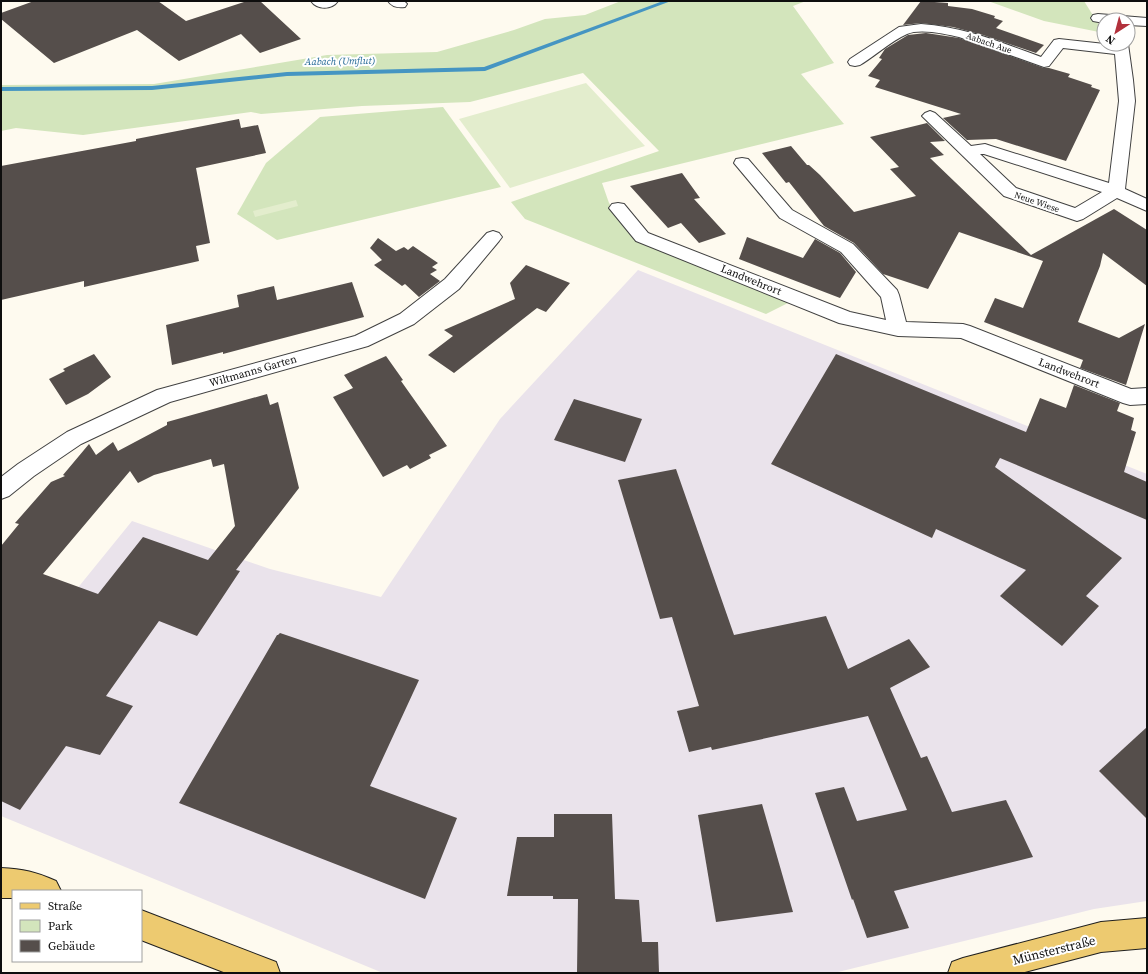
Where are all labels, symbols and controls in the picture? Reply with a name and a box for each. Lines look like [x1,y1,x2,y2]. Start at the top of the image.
north arrow [1096,12,1136,52]
street label: Aabach Aue [965,30,1014,57]
text: N [1103,31,1118,48]
water label: Aabach (Umflut) [304,54,375,68]
street label: Neue Wiese [1013,189,1062,215]
street label: Landwehrort [718,261,784,299]
street label: Wiltmanns Garten [207,351,299,391]
street label: Landwehrort [1036,354,1102,392]
legend [12,890,142,962]
text: Straße [48,898,82,914]
text: Park [48,918,73,934]
street label: Münsterstraße [1011,931,1098,969]
text: Gebäude [48,938,95,954]

